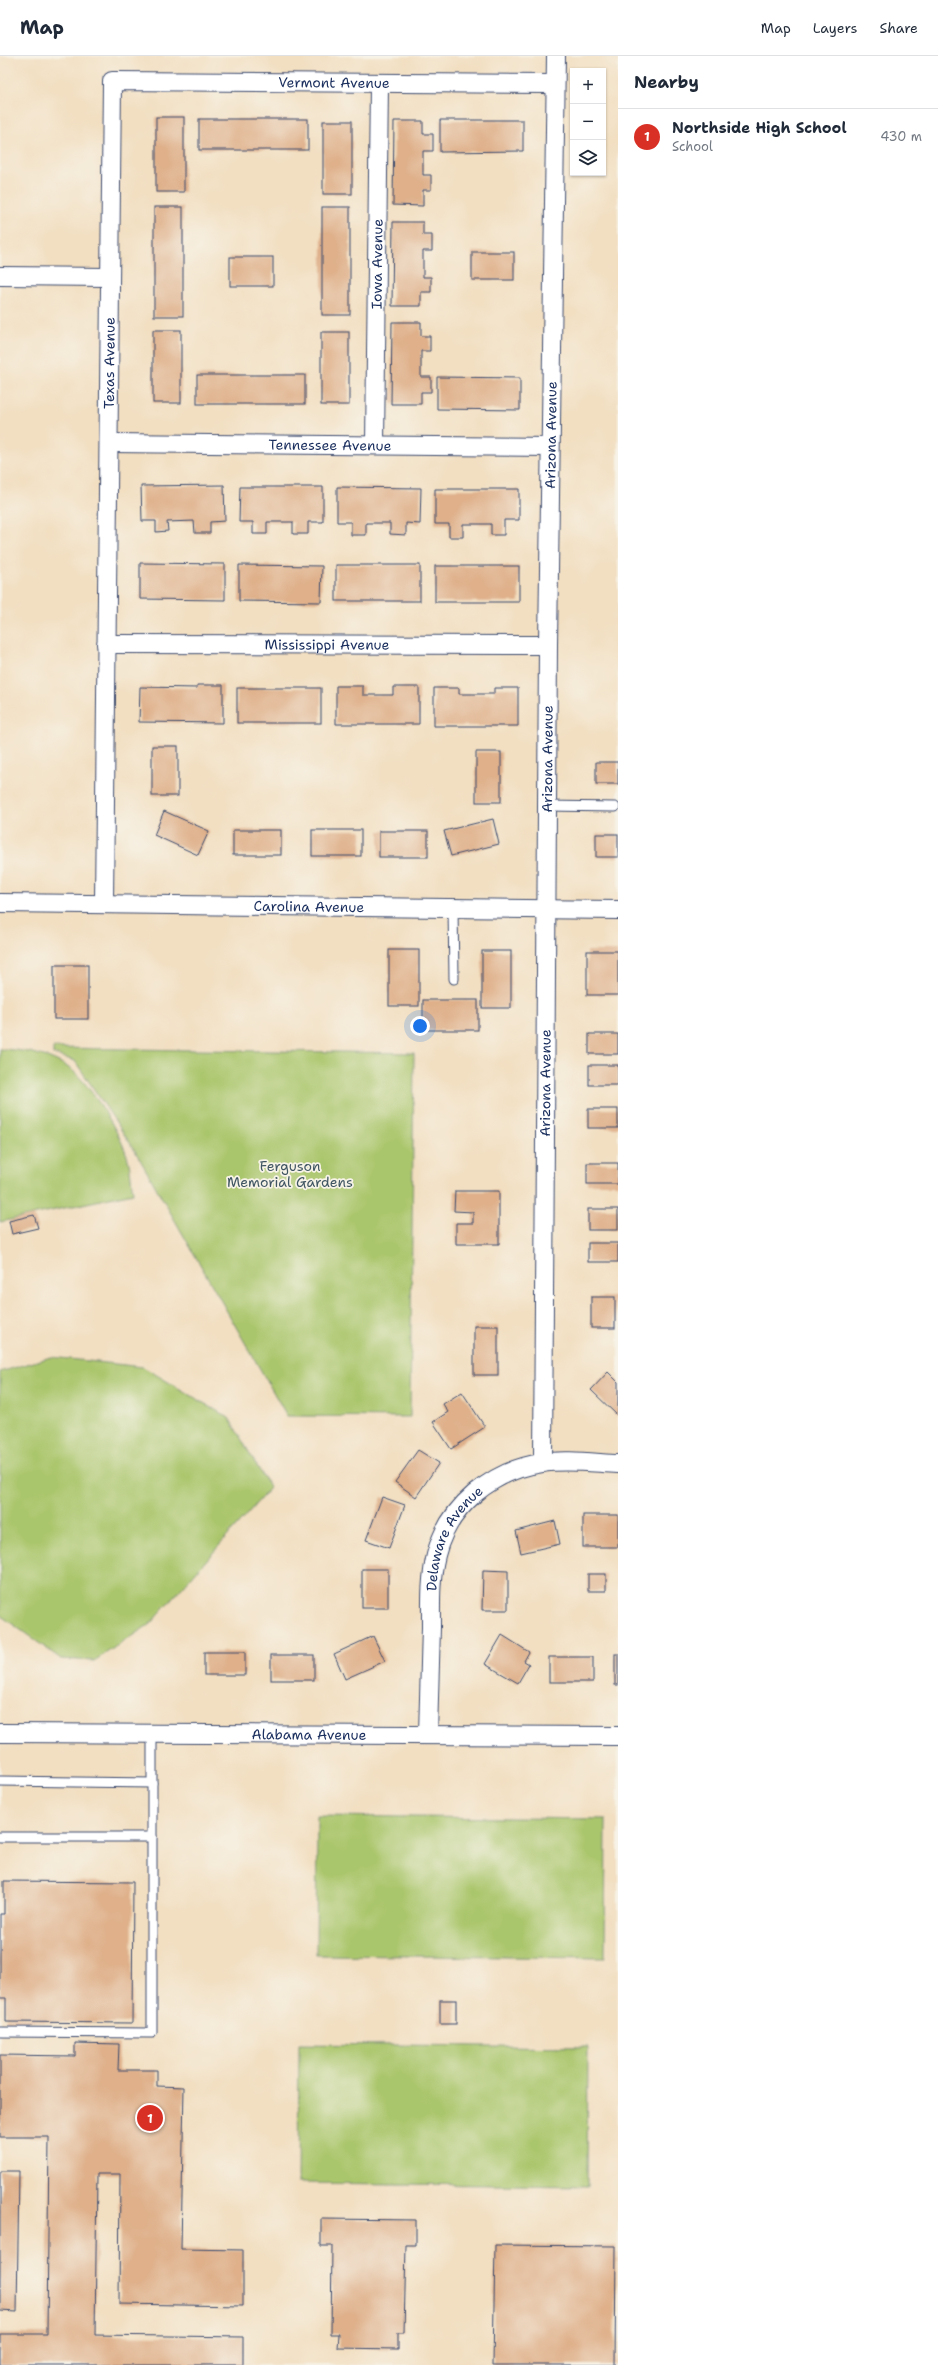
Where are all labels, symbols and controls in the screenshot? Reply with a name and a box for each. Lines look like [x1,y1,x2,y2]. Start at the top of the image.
text: Map [20,15,64,40]
text: Map [761,19,791,37]
text: Layers [813,19,857,37]
text: Share [879,19,918,37]
map controls [570,68,606,176]
button: + [570,68,606,104]
text: Nearby [634,71,699,93]
street label: Vermont Avenue [278,73,390,92]
button: − [570,104,606,140]
text: Northside High School [672,118,847,138]
text: 1 [644,128,650,145]
text: 430 m [880,128,922,145]
text: School [672,138,713,155]
button: layers [570,140,606,176]
street label: Iowa Avenue [368,219,386,309]
street label: Texas Avenue [100,317,119,409]
street label: Arizona Avenue [541,381,561,489]
street label: Tennessee Avenue [268,435,392,455]
street label: Mississippi Avenue [264,635,390,654]
street label: Arizona Avenue [538,705,557,813]
street label: Carolina Avenue [254,897,364,916]
your location [410,1016,430,1036]
street label: Arizona Avenue [536,1029,555,1137]
park label: Ferguson Memorial Gardens [227,1157,353,1191]
street label: Delaware Avenue [422,1482,486,1591]
street label: Alabama Avenue [252,1725,367,1744]
pin: 1 [137,2103,163,2133]

